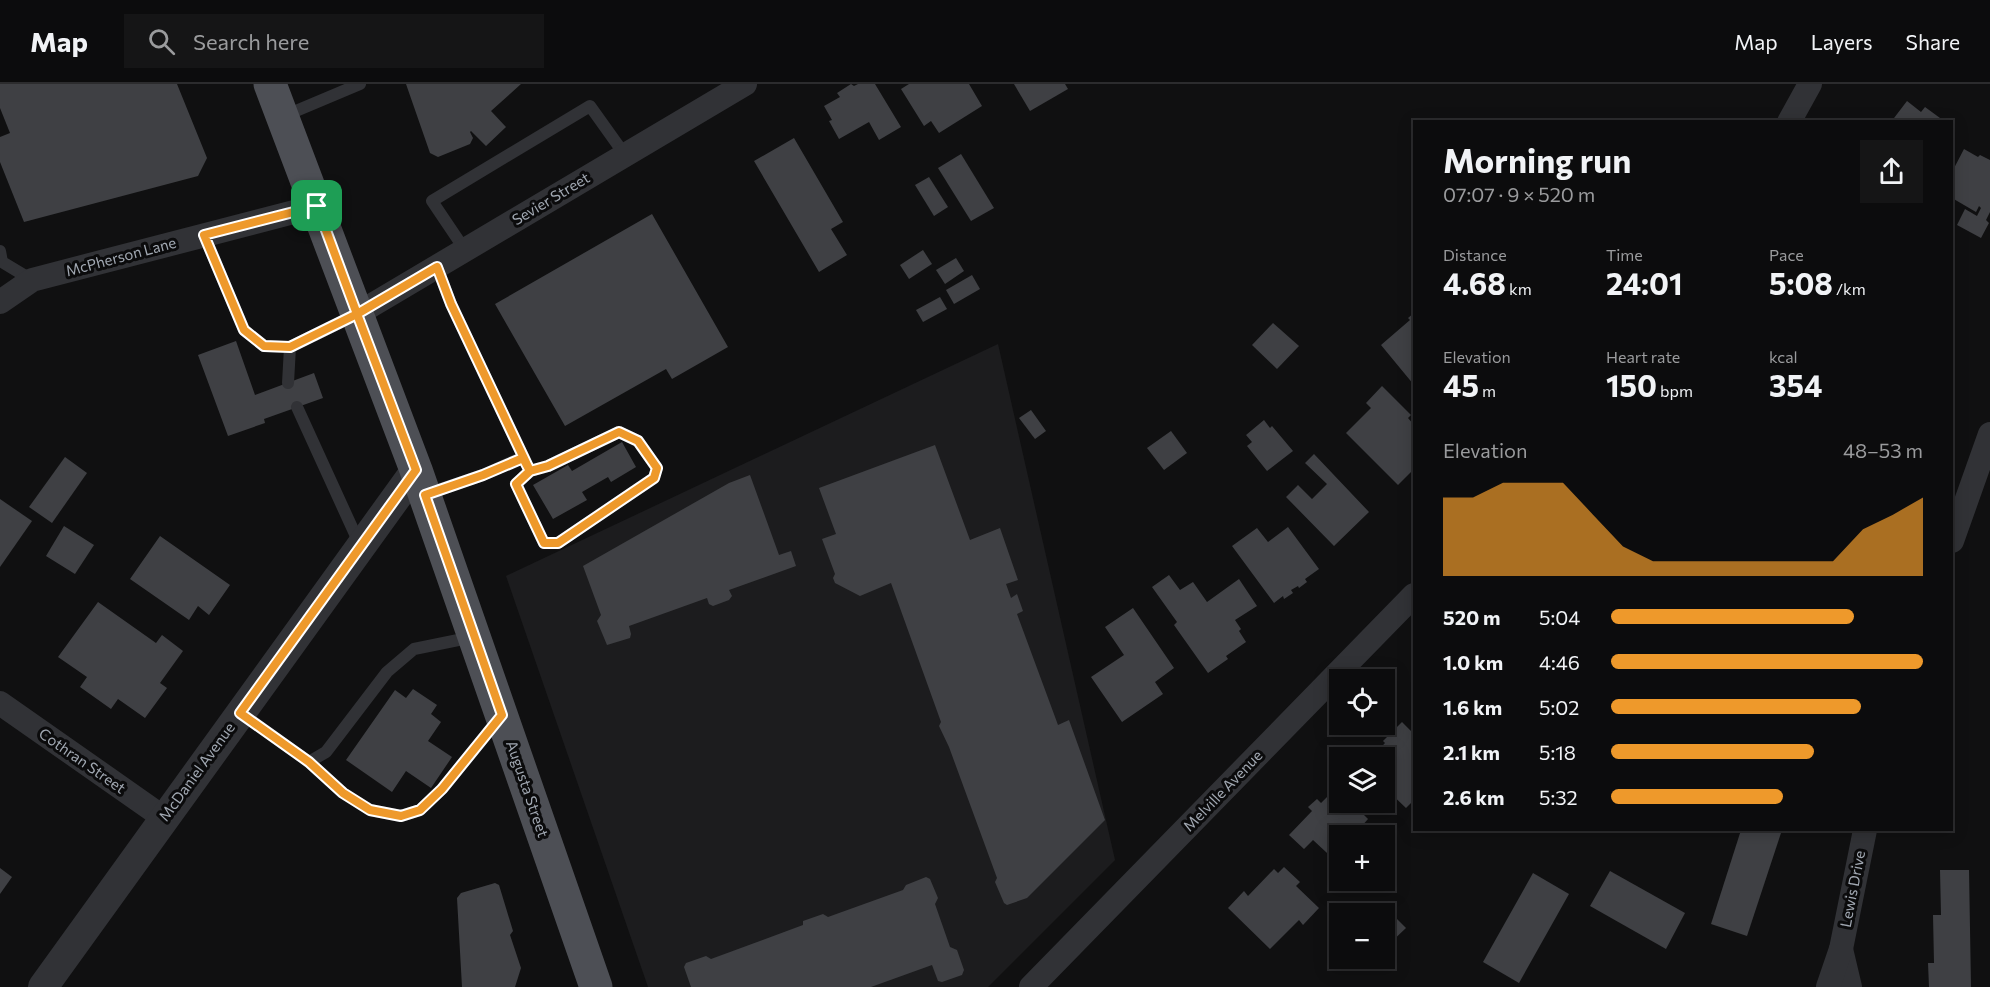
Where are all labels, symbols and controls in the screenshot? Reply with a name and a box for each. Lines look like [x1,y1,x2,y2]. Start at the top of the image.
search box [124,14,544,68]
text: Map [30,24,88,58]
icon: search [145,25,178,58]
text: Search here [193,28,309,55]
text: Map [1734,29,1778,54]
text: Layers [1811,29,1873,54]
text: Share [1906,29,1960,54]
text: Morning run [1443,139,1631,180]
button: share [1860,140,1923,203]
street label: Sevier Street [508,168,593,228]
pin [291,180,342,231]
text: 07:07 · 9 × 520 m [1443,182,1595,206]
icon: arrive [300,189,333,222]
street label: McPherson Lane [64,233,178,279]
text: Distance [1443,245,1507,264]
text: Time [1606,245,1643,264]
text: Pace [1769,245,1804,264]
text: 4.68 [1443,264,1506,301]
text: 24:01 [1606,264,1683,301]
text: 5:08 [1769,264,1833,301]
text: km [1506,279,1532,298]
text: /km [1833,279,1866,298]
text: Elevation [1443,347,1511,366]
text: Heart rate [1606,347,1680,366]
text: kcal [1769,347,1798,366]
text: 45 [1443,366,1479,403]
text: 150 [1606,366,1657,403]
text: 354 [1769,366,1822,403]
text: m [1479,381,1496,400]
text: bpm [1657,381,1693,400]
text: Elevation [1443,438,1528,462]
text: 48–53 m [1843,438,1923,462]
text: 520 m [1443,605,1500,629]
text: 5:04 [1539,605,1580,629]
text: 1.0 km [1443,650,1503,674]
text: 4:46 [1539,650,1580,674]
map controls [1329,669,1395,969]
button: locate [1329,669,1395,735]
text: 1.6 km [1443,695,1502,719]
text: 5:02 [1539,695,1579,719]
street label: McDaniel Avenue [154,718,238,824]
street label: Cothran Street [36,724,129,797]
street label: Augusta Street [503,738,553,839]
text: 2.1 km [1443,740,1500,764]
text: 5:18 [1539,740,1576,764]
street label: Melville Avenue [1179,746,1266,835]
button: layers [1329,747,1395,813]
text: 2.6 km [1443,785,1504,809]
text: 5:32 [1539,785,1578,809]
button: + [1329,825,1395,891]
street label: Lewis Drive [1836,849,1868,929]
button: − [1329,903,1395,969]

